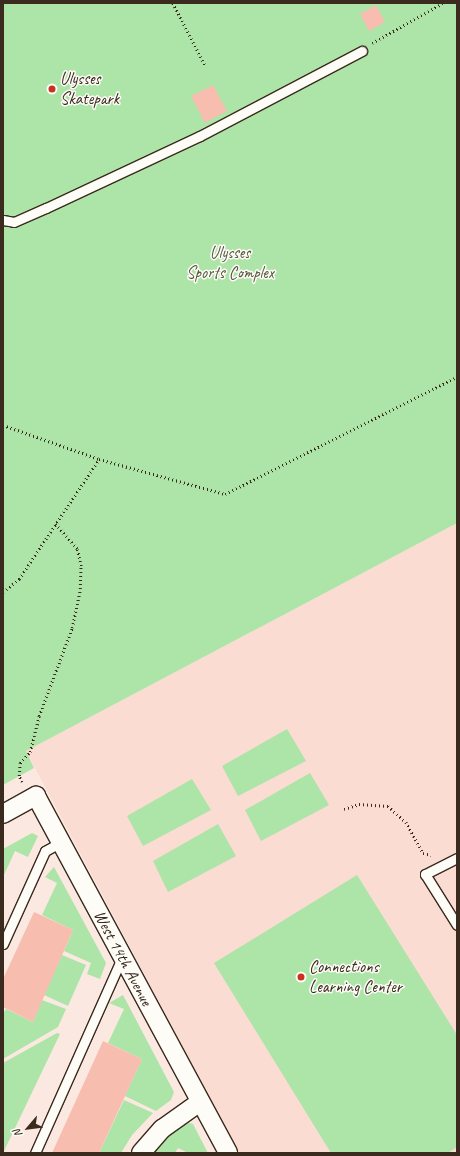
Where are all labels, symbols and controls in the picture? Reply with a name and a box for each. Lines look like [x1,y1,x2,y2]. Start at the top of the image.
place label: Ulysses Skatepark [60,69,119,109]
marker: Ulysses Skatepark [47,84,57,94]
park label: Ulysses Sports Complex [187,243,273,283]
street label: West 14th Avenue [89,907,157,1009]
place label: Connections Learning Center [309,957,402,997]
marker: Connections Learning Center [296,972,306,982]
north arrow [8,1108,48,1148]
text: N [10,1127,25,1140]

